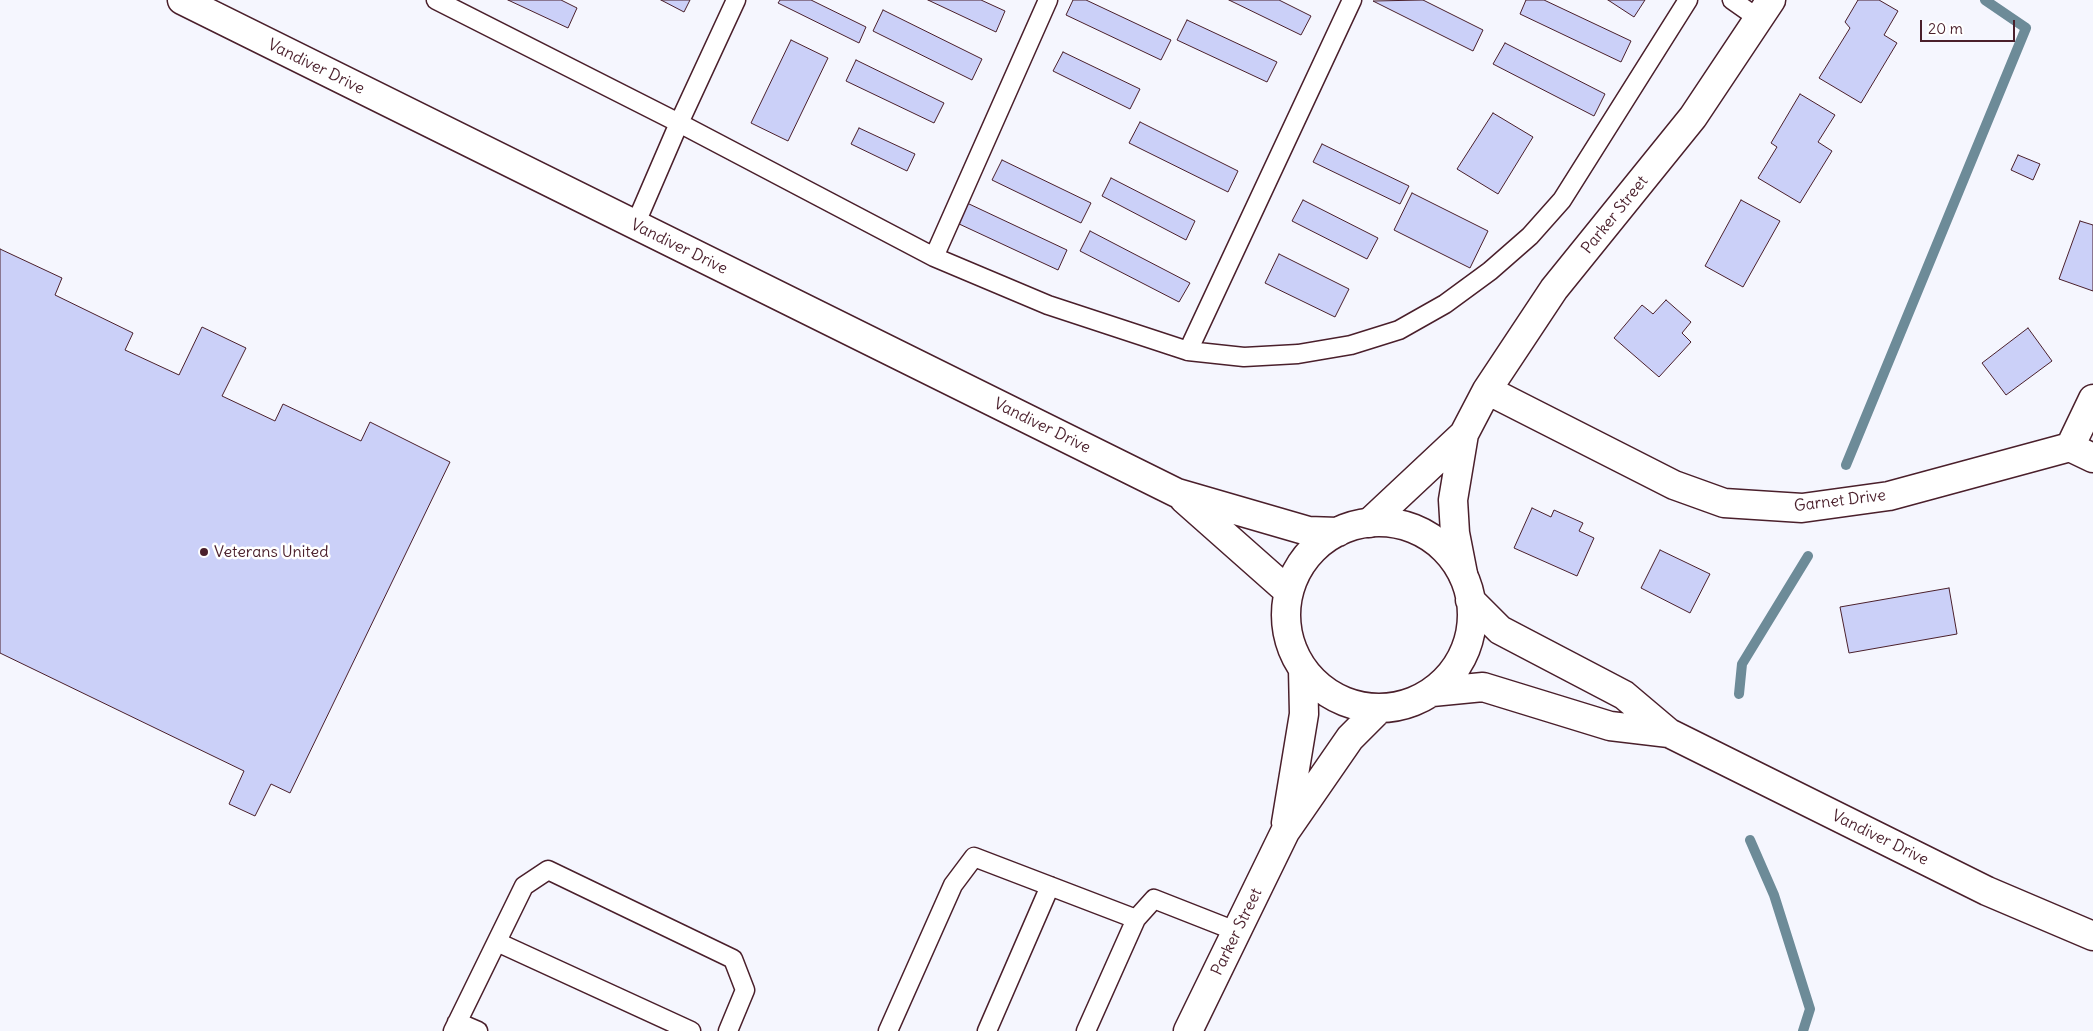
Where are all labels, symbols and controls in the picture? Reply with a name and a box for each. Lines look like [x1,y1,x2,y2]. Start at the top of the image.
scale bar [1923,10,2018,42]
text: 20 m [1928,19,1963,38]
street label: Vandiver Drive [264,35,368,99]
street label: Parker Street [1578,172,1652,258]
street label: Vandiver Drive [627,215,731,279]
street label: Vandiver Drive [990,394,1094,458]
street label: Garnet Drive [1793,486,1887,516]
place label: Veterans United [214,542,329,562]
marker: Veterans United [198,546,210,558]
street label: Vandiver Drive [1828,806,1932,870]
street label: Parker Street [1208,885,1266,979]

